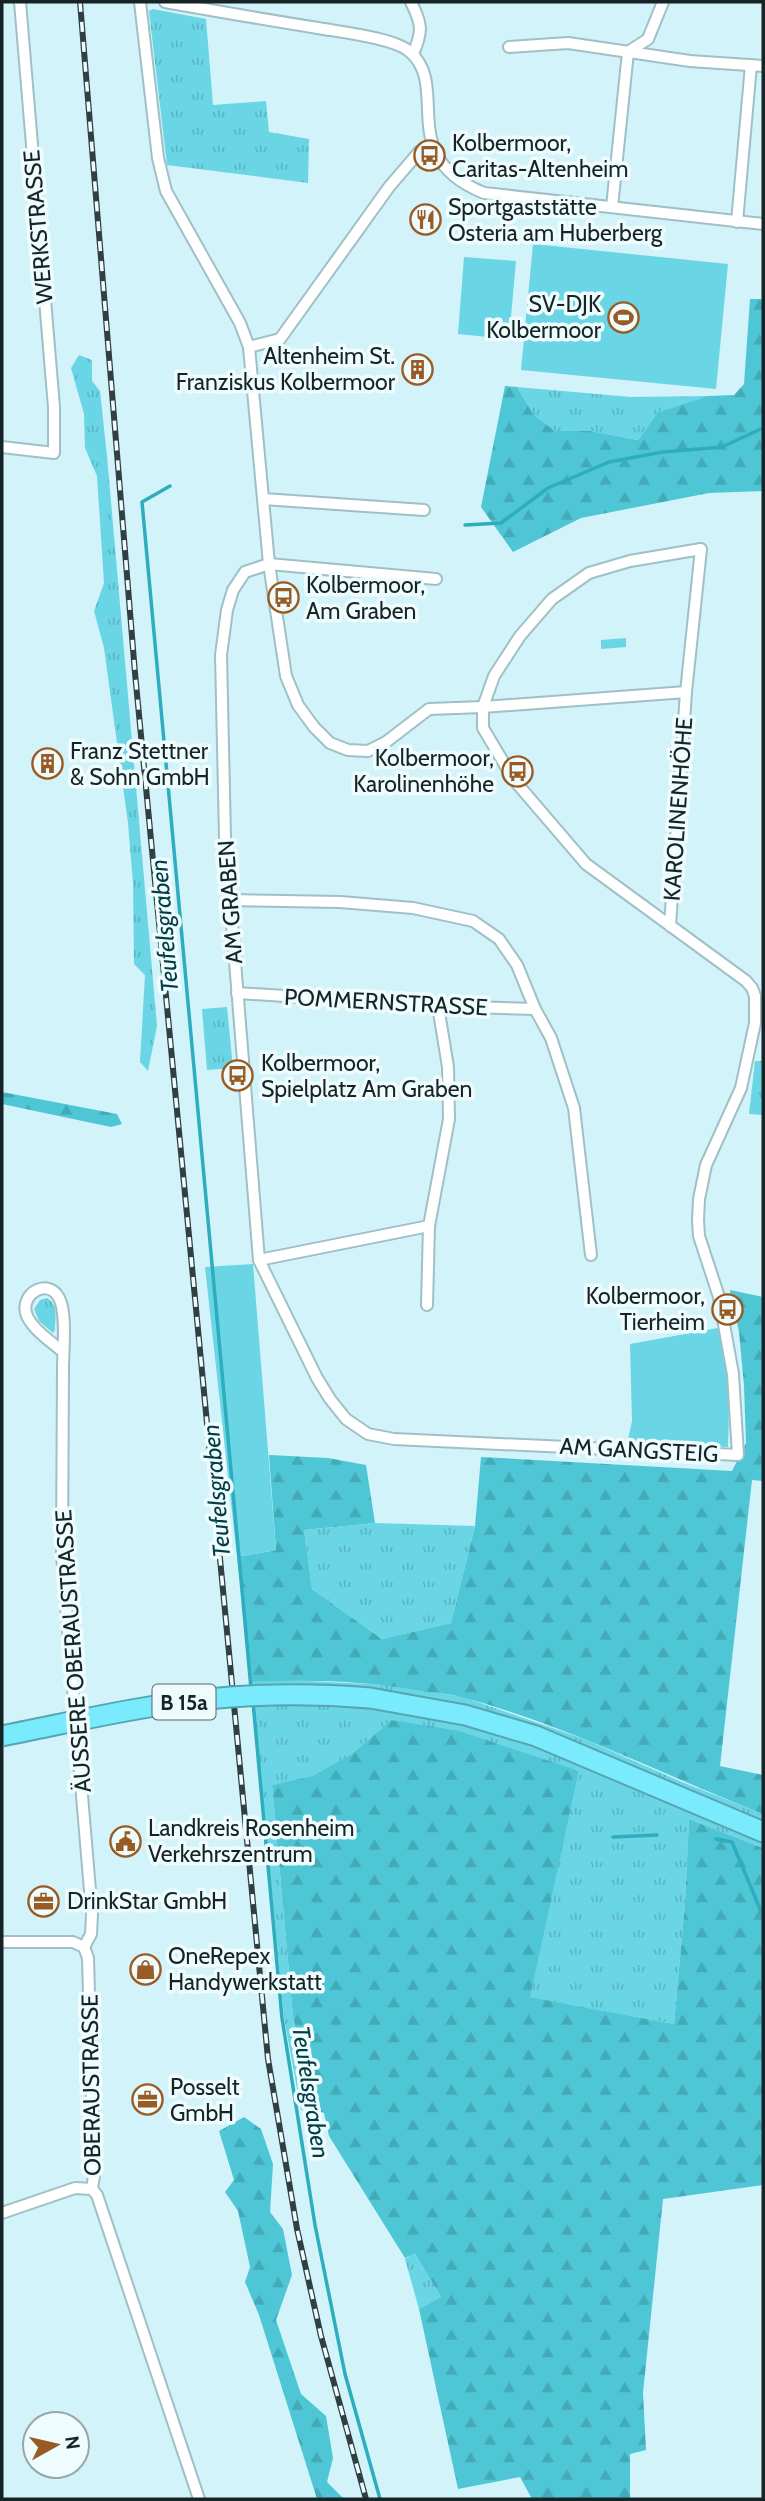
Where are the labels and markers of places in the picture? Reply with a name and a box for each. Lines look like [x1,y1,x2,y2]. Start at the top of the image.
place label: Kolbermoor, Caritas-Altenheim [452,129,628,183]
bus stop icon: Kolbermoor, Caritas-Altenheim [412,139,446,173]
place label: Sportgaststätte Osteria am Huberberg [448,193,663,247]
restaurant icon: Sportgaststätte Osteria am Huberberg [408,203,442,237]
place label: SV-DJK Kolbermoor [486,290,602,344]
sports icon: SV-DJK Kolbermoor [607,300,641,334]
place label: Altenheim St. Franziskus Kolbermoor [176,342,396,396]
building icon: Altenheim St. Franziskus Kolbermoor [401,352,435,386]
place label: Kolbermoor, Am Graben [306,571,425,625]
bus stop icon: Kolbermoor, Am Graben [266,581,300,615]
place label: Franz Stettner & Sohn GmbH [70,737,210,791]
place label: Kolbermoor, Karolinenhöhe [353,744,494,798]
building icon: Franz Stettner & Sohn GmbH [30,747,64,781]
bus stop icon: Kolbermoor, Karolinenhöhe [500,754,534,788]
place label: Kolbermoor, Spielplatz Am Graben [261,1049,472,1103]
bus stop icon: Kolbermoor, Spielplatz Am Graben [221,1059,255,1093]
place label: Kolbermoor, Tierheim [586,1282,705,1336]
bus stop icon: Kolbermoor, Tierheim [711,1292,745,1326]
place label: Landkreis Rosenheim Verkehrszentrum [148,1814,354,1868]
public building icon: Landkreis Rosenheim Verkehrszentrum [108,1824,142,1858]
office icon: DrinkStar GmbH [27,1884,61,1918]
place label: DrinkStar GmbH [67,1887,227,1915]
place label: OneRepex Handywerkstatt [168,1942,322,1996]
shop icon: OneRepex Handywerkstatt [128,1952,162,1986]
place label: Posselt GmbH [170,2073,240,2127]
office icon: Posselt GmbH [130,2083,164,2117]

